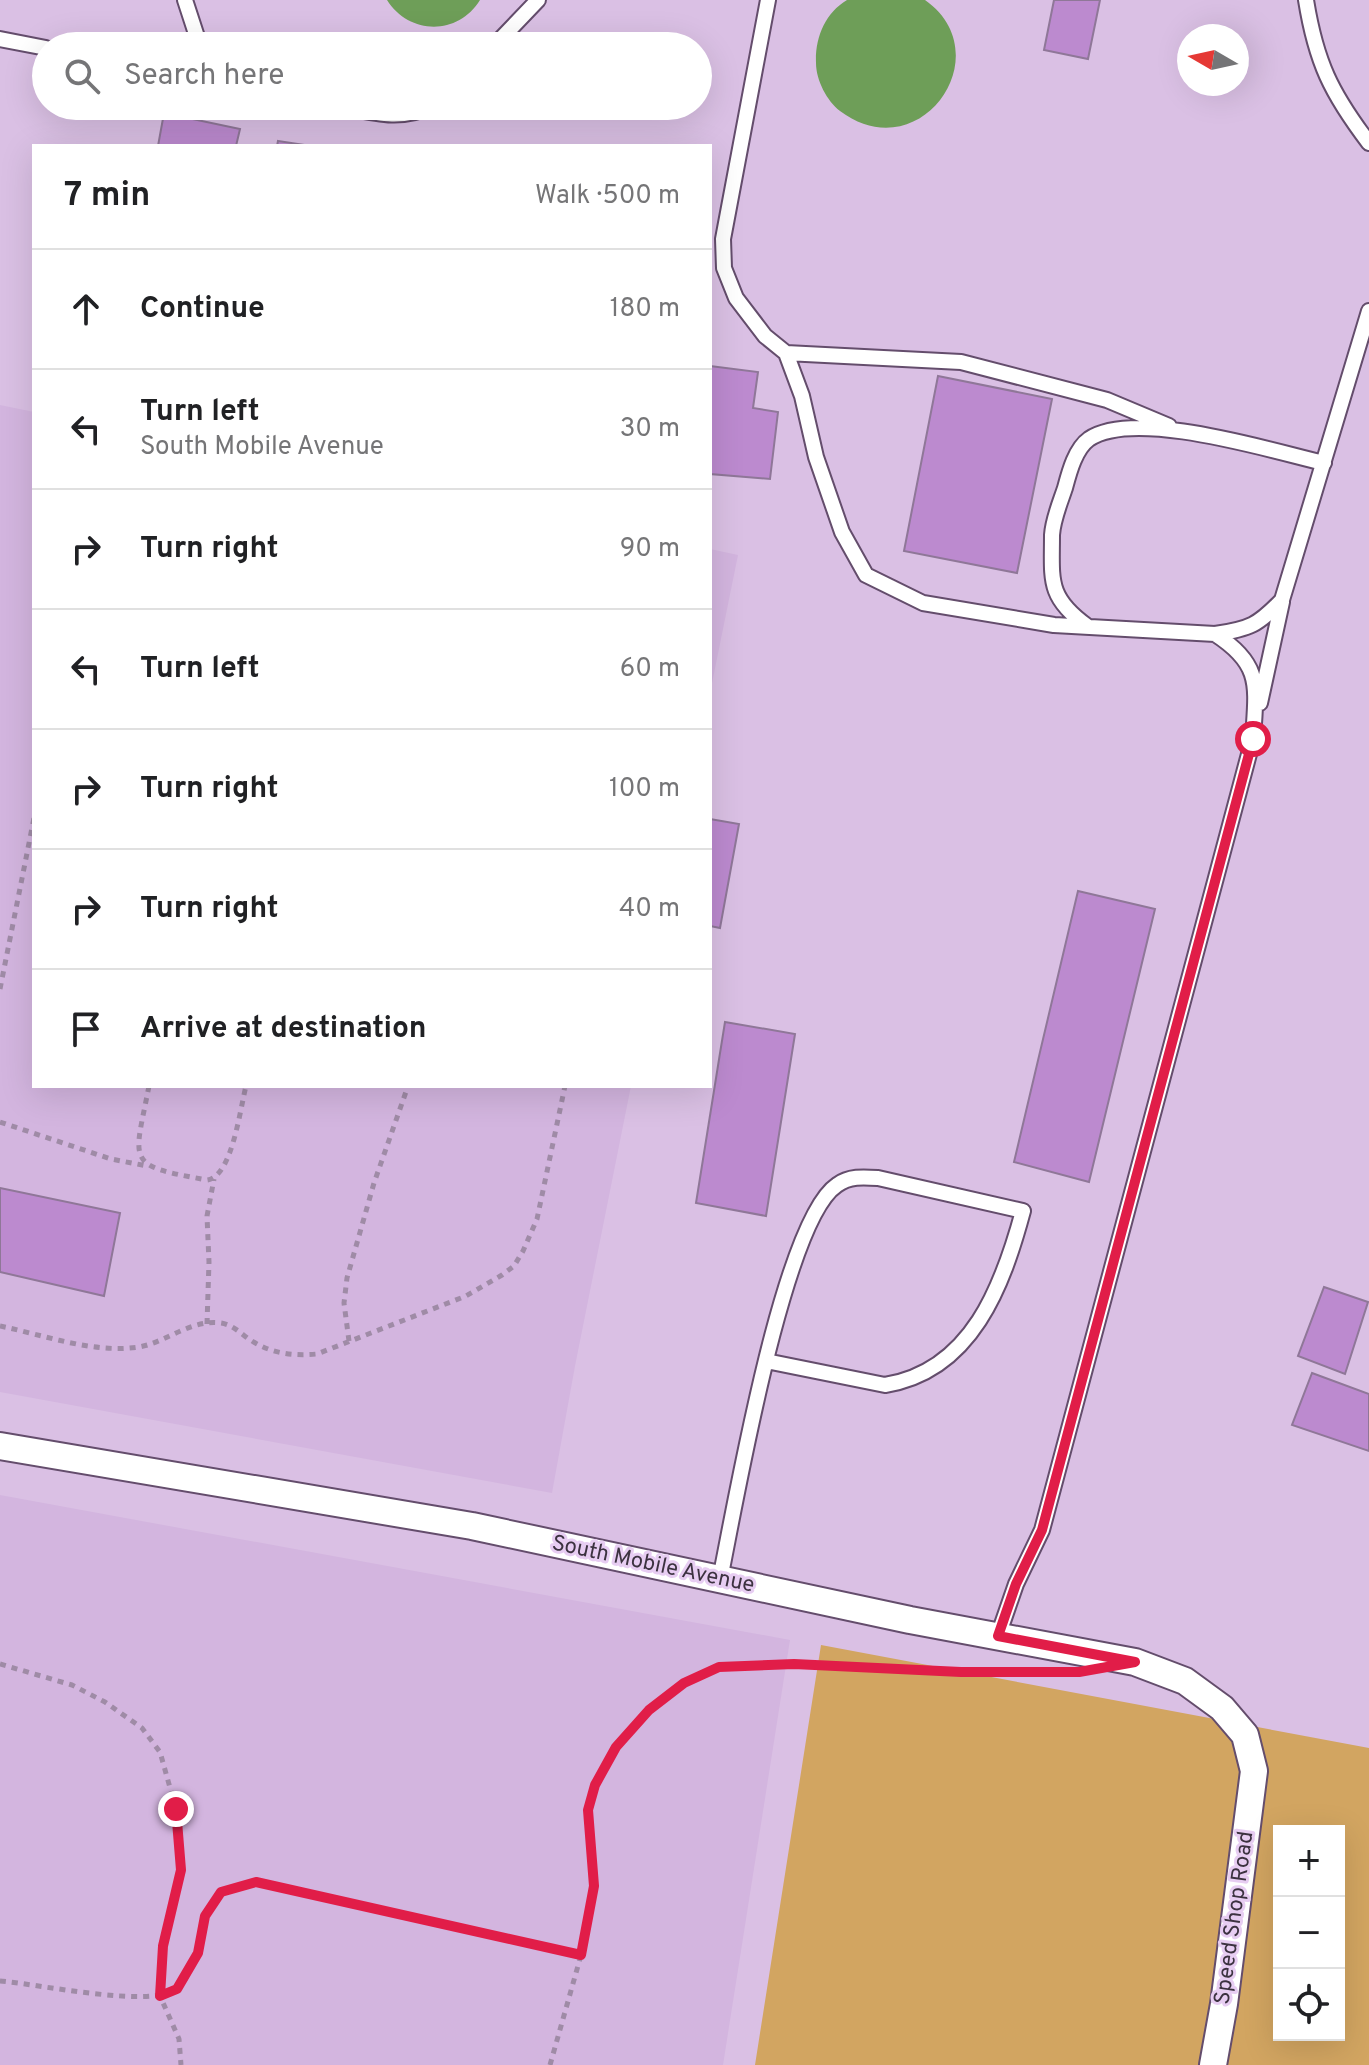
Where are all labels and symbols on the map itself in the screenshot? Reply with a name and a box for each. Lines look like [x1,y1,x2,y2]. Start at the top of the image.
north arrow [1177,24,1249,96]
route start [1235,721,1271,757]
street label: South Mobile Avenue [549,1530,757,1600]
route end [158,1791,194,1827]
street label: Speed Shop Road [1209,1830,1261,2006]

